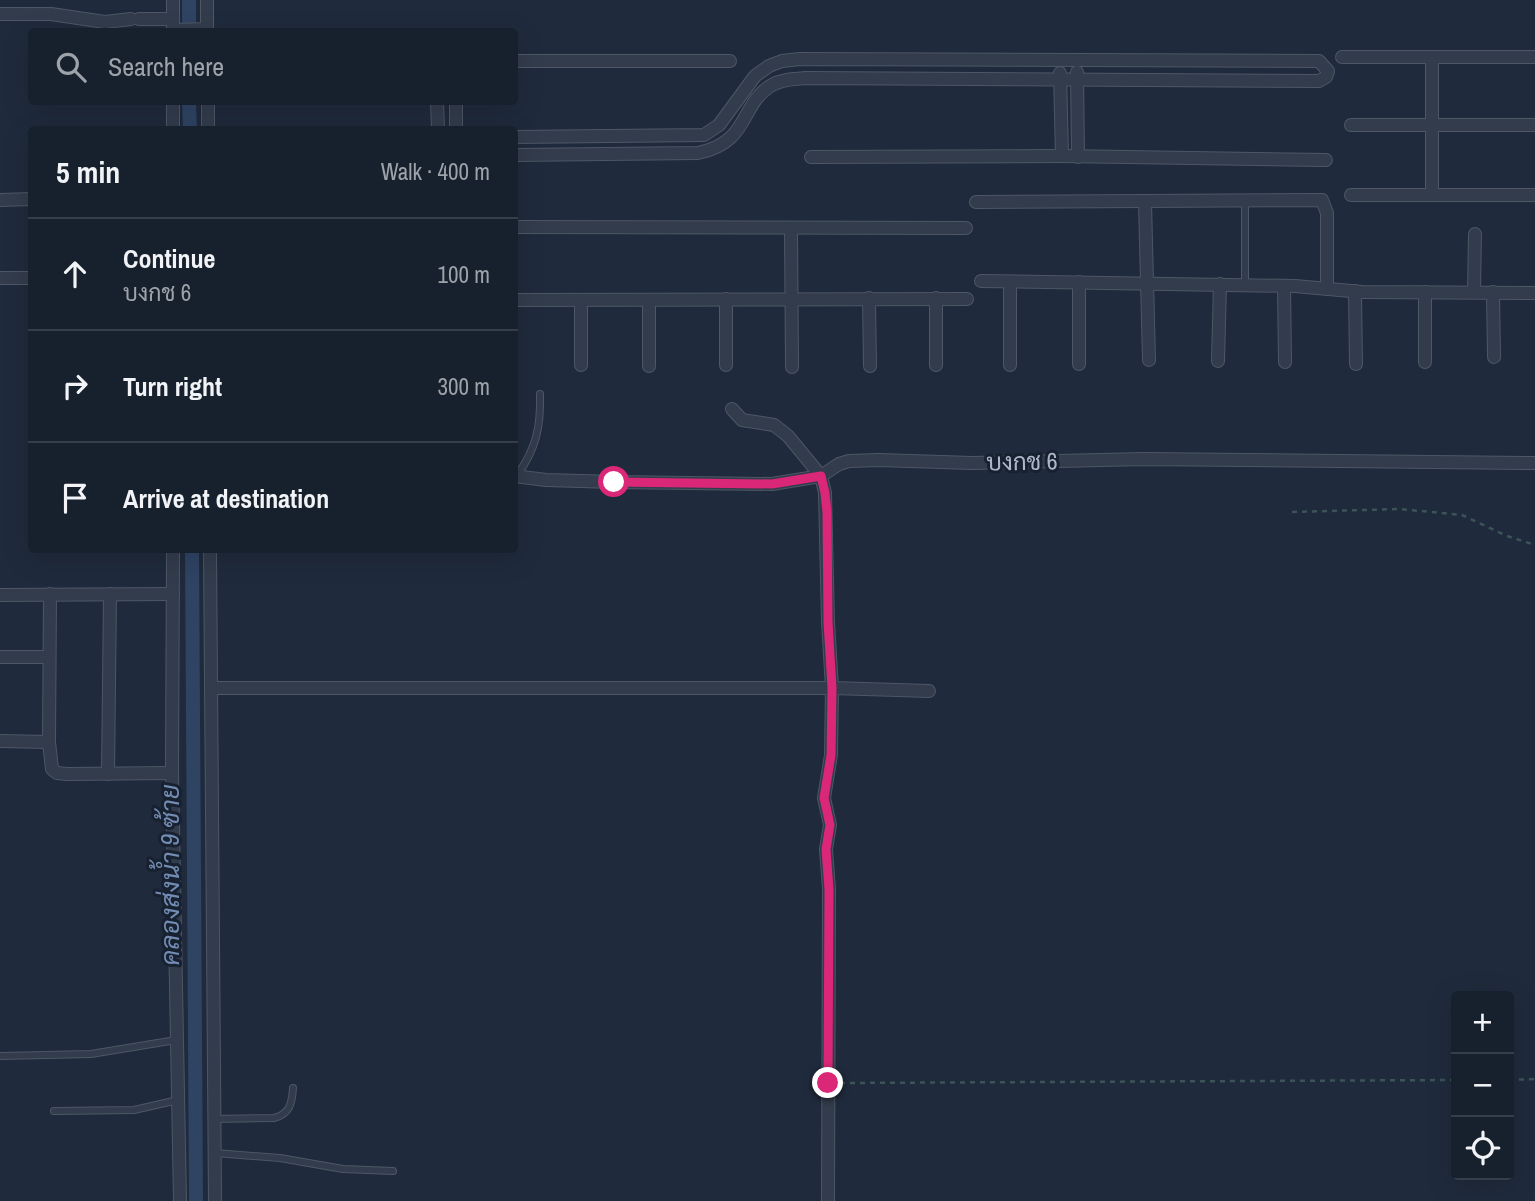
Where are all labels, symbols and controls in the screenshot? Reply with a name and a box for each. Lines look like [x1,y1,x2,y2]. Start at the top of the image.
search box [28,28,518,105]
icon: search [52,48,90,86]
text: Search here [108,49,224,84]
text: 5 min [56,152,120,192]
text: Walk · 400 m [381,156,490,187]
text: Continue [123,241,215,276]
icon: ahead [56,255,94,293]
text: 100 m [438,259,490,290]
text: บงกช 6 [123,277,191,308]
icon: right [56,367,94,405]
text: Turn right [123,369,222,404]
text: 300 m [438,371,490,402]
street label: บงกช 6 [986,444,1058,478]
route start [598,466,629,497]
icon: arrive [56,479,94,517]
text: Arrive at destination [123,481,329,516]
water label: คลองส่งน้ำ 9 ซ้าย [149,784,187,966]
map controls [1451,991,1514,1180]
button: + [1451,991,1514,1054]
button: − [1451,1054,1514,1117]
route end [812,1067,843,1098]
button: locate [1451,1117,1514,1180]

